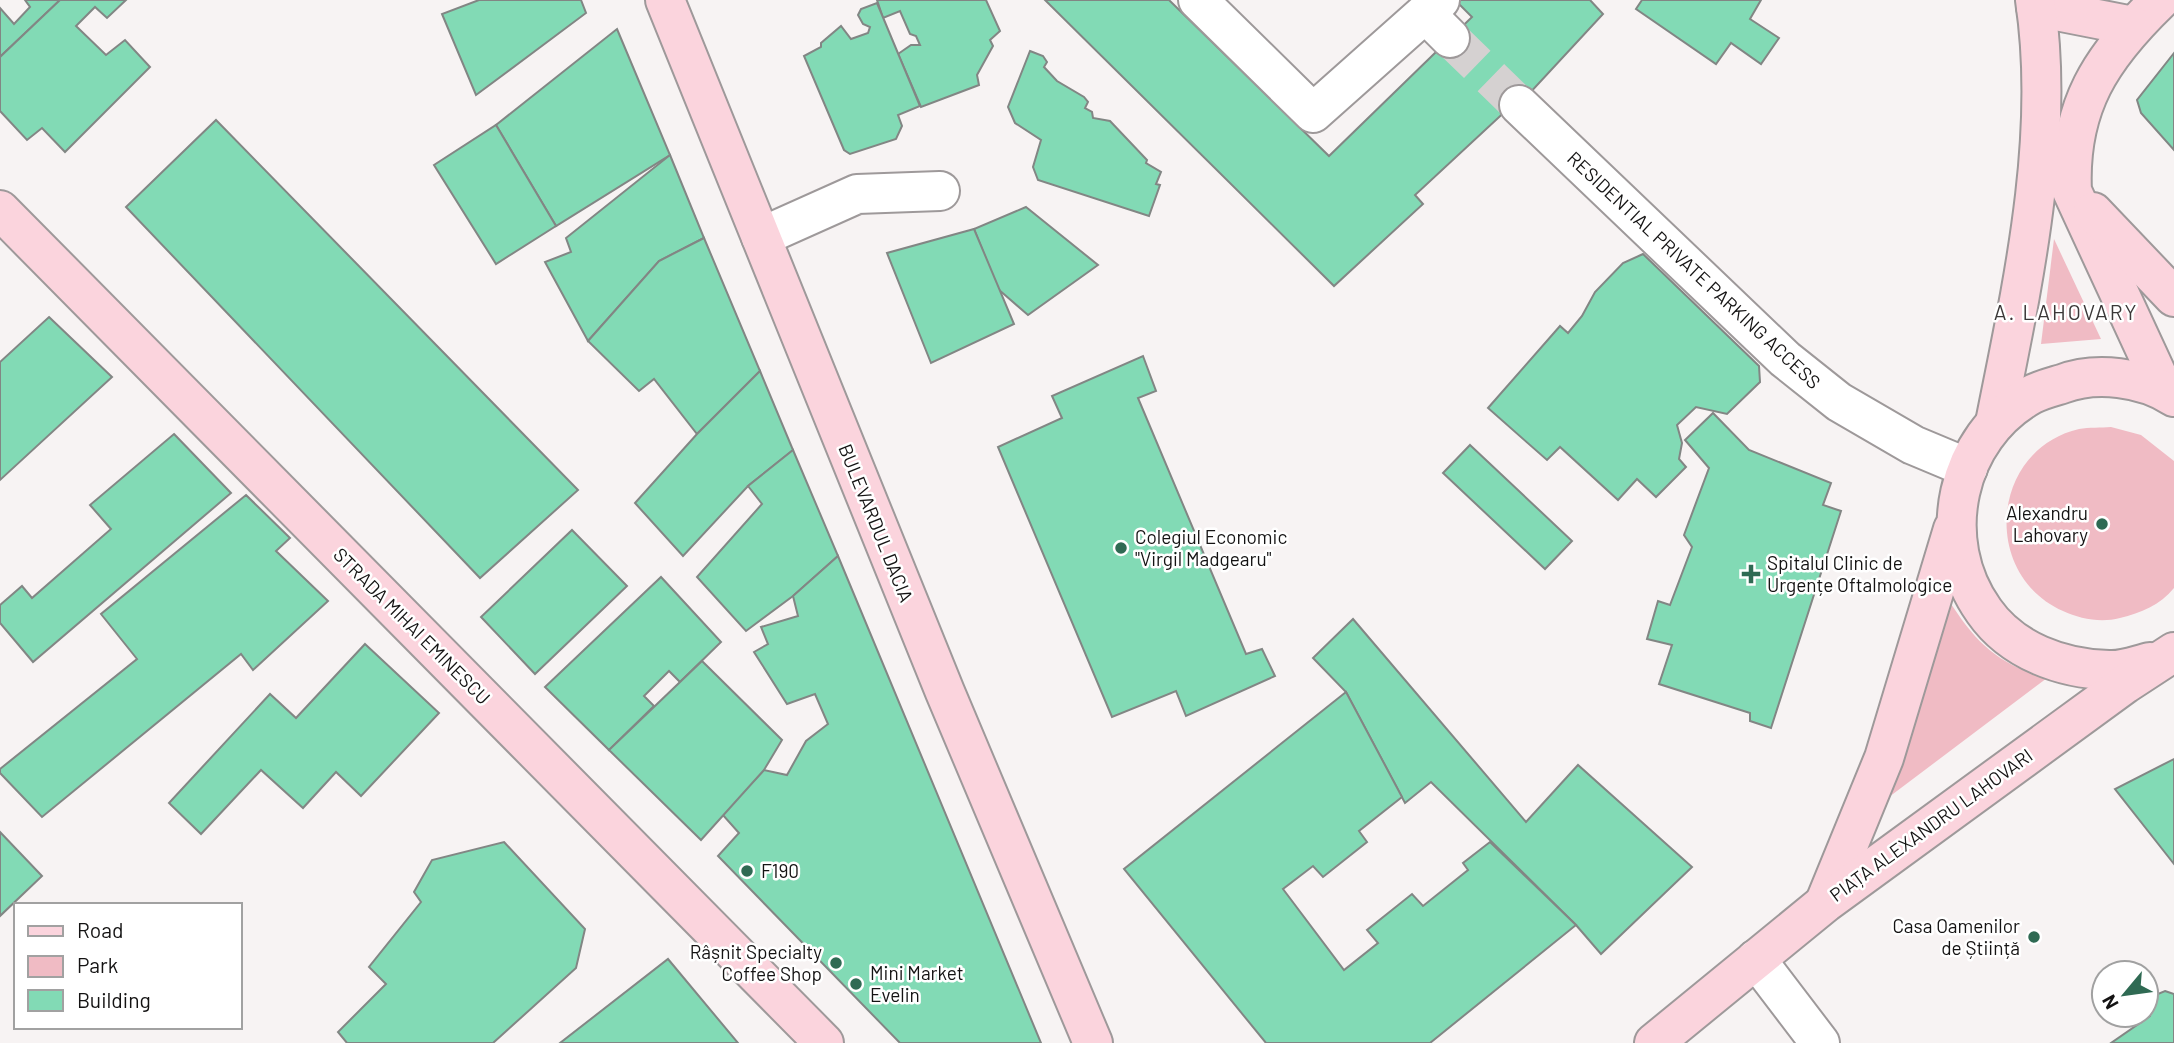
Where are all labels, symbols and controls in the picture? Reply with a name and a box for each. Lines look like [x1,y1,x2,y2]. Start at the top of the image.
street label: RESIDENTIAL PRIVATE PARKING ACCESS [1563,146,1826,393]
district label: A. LAHOVARY [1994,299,2138,324]
street label: BULEVARDUL DACIA [834,440,919,605]
place label: Alexandru Lahovary [2006,501,2088,546]
marker: Alexandru Lahovary [2094,516,2110,532]
place label: Colegiul Economic "Virgil Madgearu" [1135,525,1287,570]
marker: Colegiul Economic "Virgil Madgearu" [1113,540,1129,556]
street label: STRADA MIHAI EMINESCU [329,542,496,709]
place label: Spitalul Clinic de Urgențe Oftalmologice [1767,551,1952,596]
marker: Spitalul Clinic de Urgențe Oftalmologice [1741,564,1761,584]
street label: PIAȚA ALEXANDRU LAHOVARI [1825,743,2037,906]
place label: F190 [761,859,799,882]
marker: F190 [739,863,755,879]
legend [14,903,242,1029]
place label: Casa Oamenilor de Știință [1892,914,2020,959]
text: Road [77,917,123,942]
marker: Casa Oamenilor de Știință [2026,929,2042,945]
place label: Râșnit Specialty Coffee Shop [690,940,822,985]
text: Park [77,952,118,977]
marker: Râșnit Specialty Coffee Shop [828,955,844,971]
north arrow [2090,959,2160,1029]
place label: Mini Market Evelin [870,961,964,1006]
marker: Mini Market Evelin [848,976,864,992]
text: Building [77,987,151,1012]
text: N [2097,991,2123,1014]

